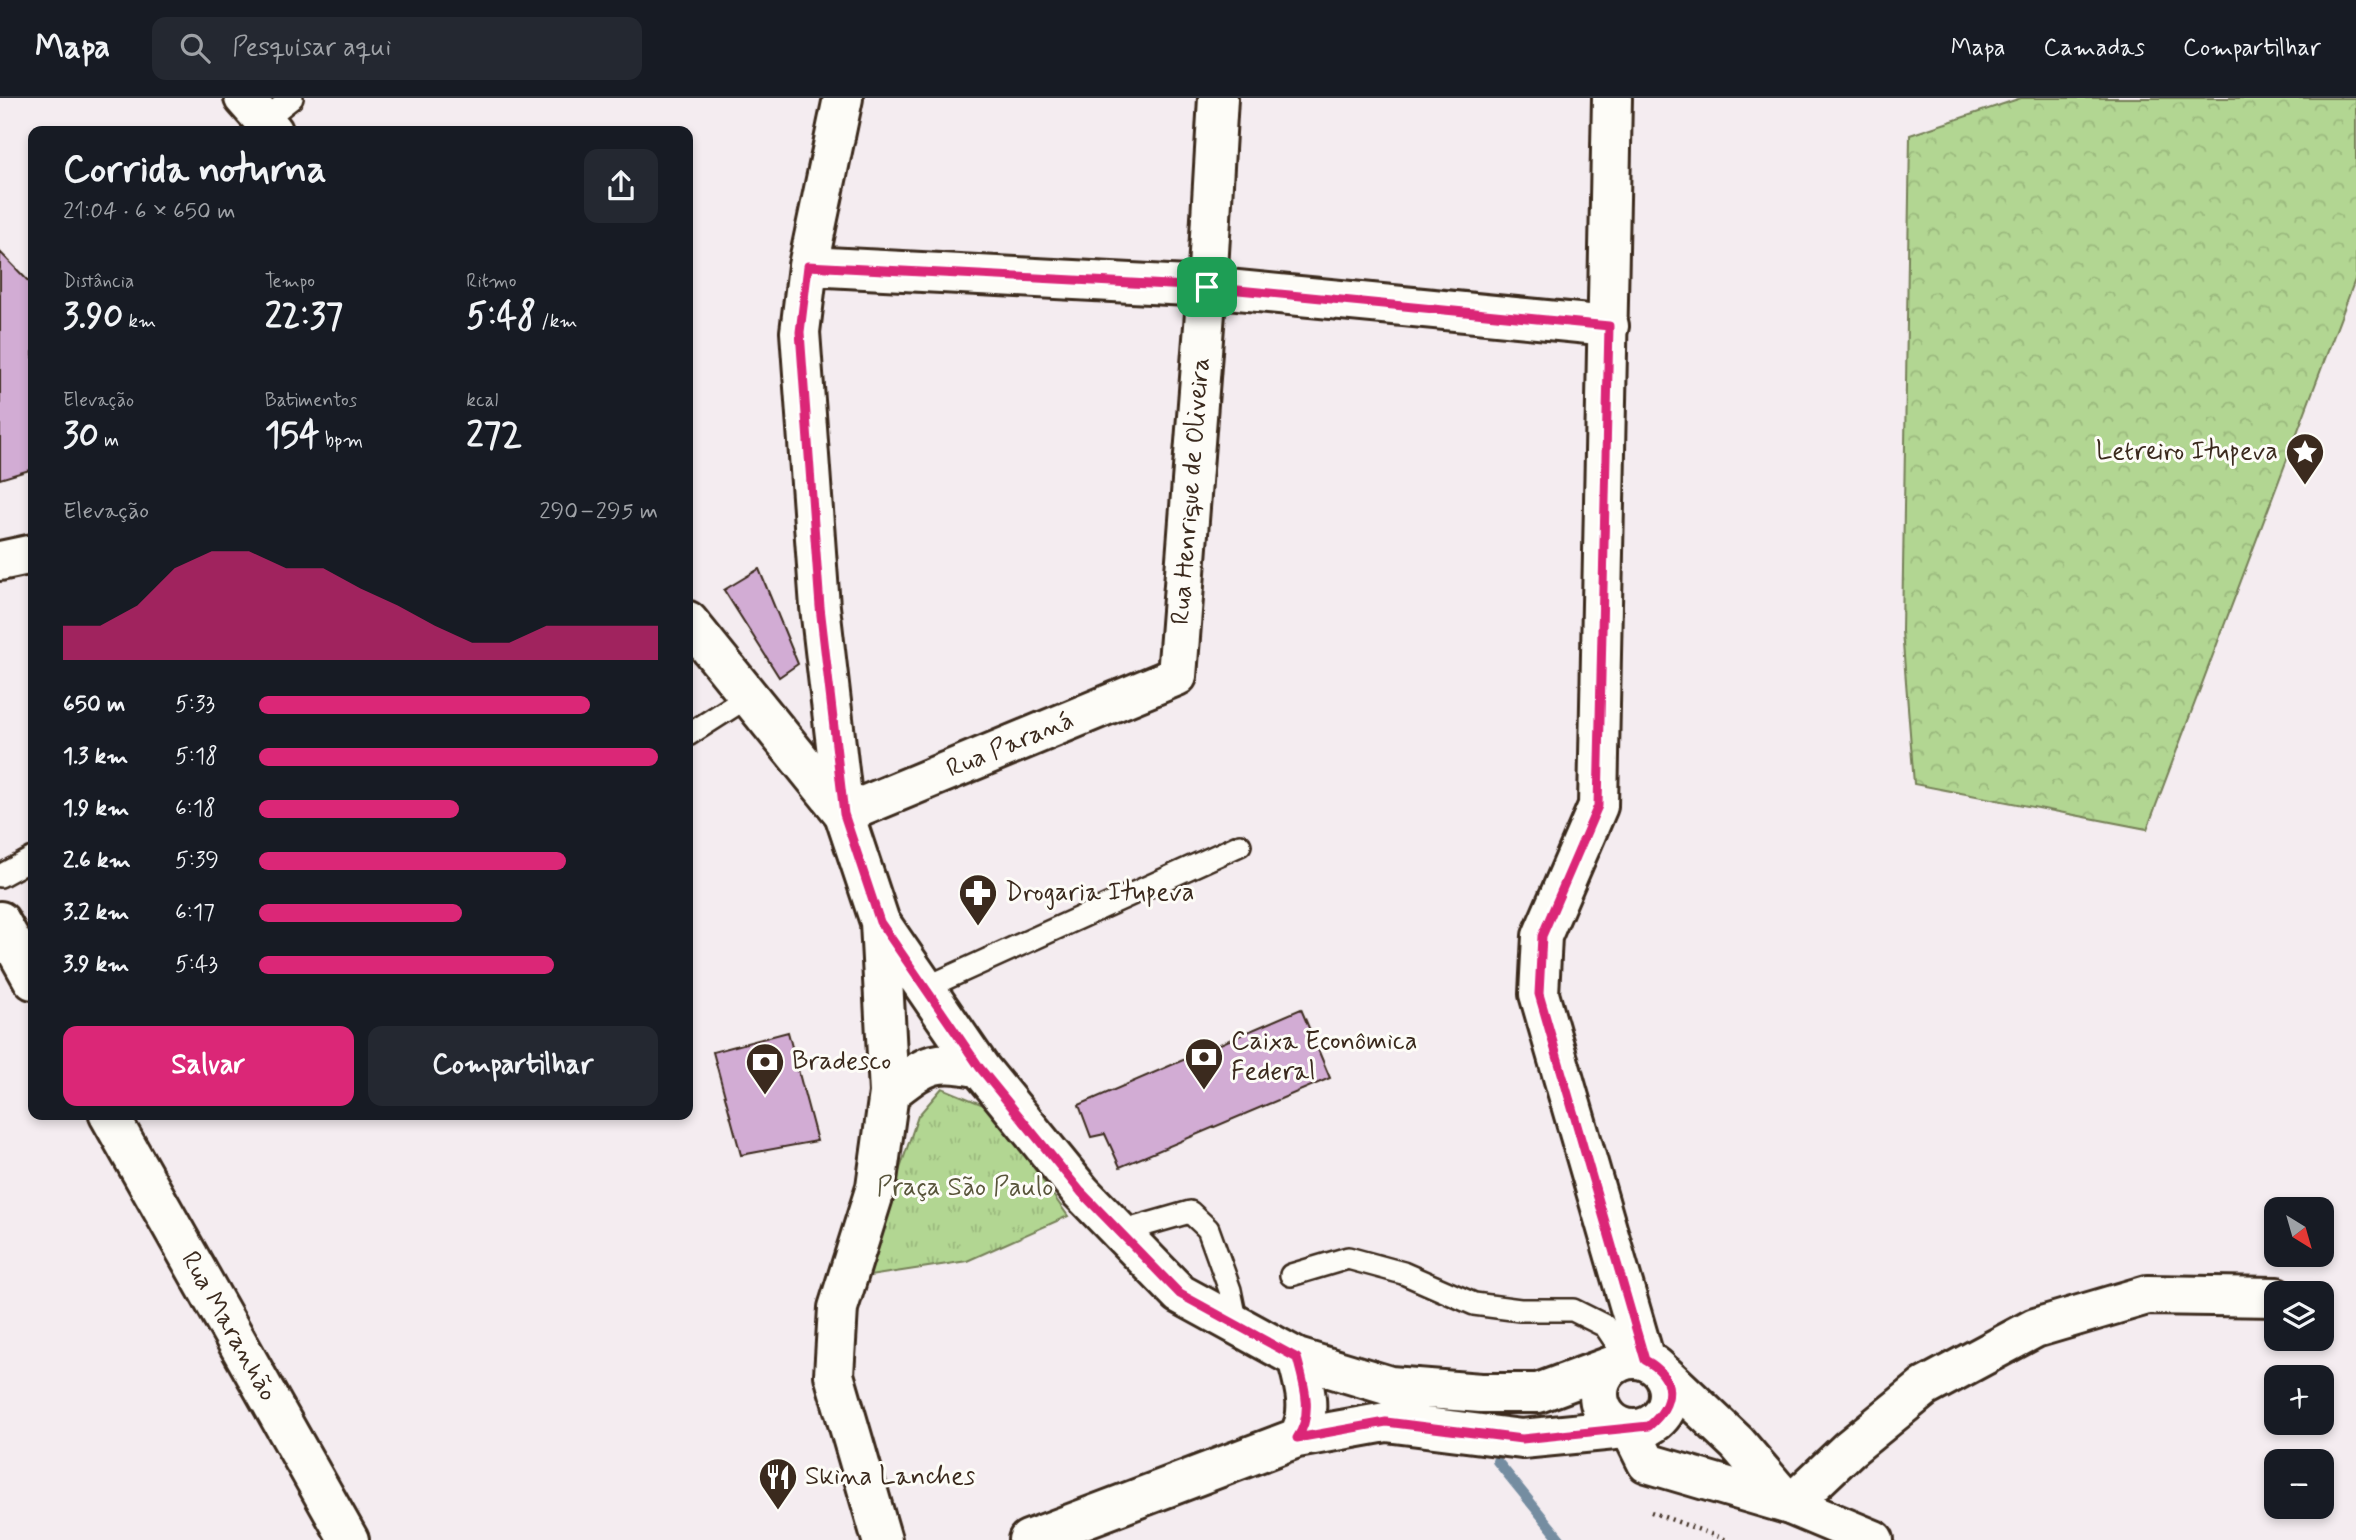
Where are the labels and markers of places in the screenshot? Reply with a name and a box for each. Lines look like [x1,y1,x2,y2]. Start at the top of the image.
pin [1177,257,1237,317]
place icon: Letreiro Itupeva [2284,431,2326,486]
place label: Letreiro Itupeva [2096,435,2278,469]
pharmacy icon: Drogaria Itupeva [957,872,999,927]
place label: Drogaria Itupeva [1005,876,1194,910]
place label: Caixa Econômica Federal [1231,1025,1417,1089]
bank icon: Caixa Econômica Federal [1183,1036,1225,1091]
bank icon: Bradesco [744,1041,786,1096]
place label: Bradesco [792,1045,891,1079]
restaurant icon: Skina Lanches [757,1456,799,1511]
place label: Skina Lanches [805,1460,975,1494]

